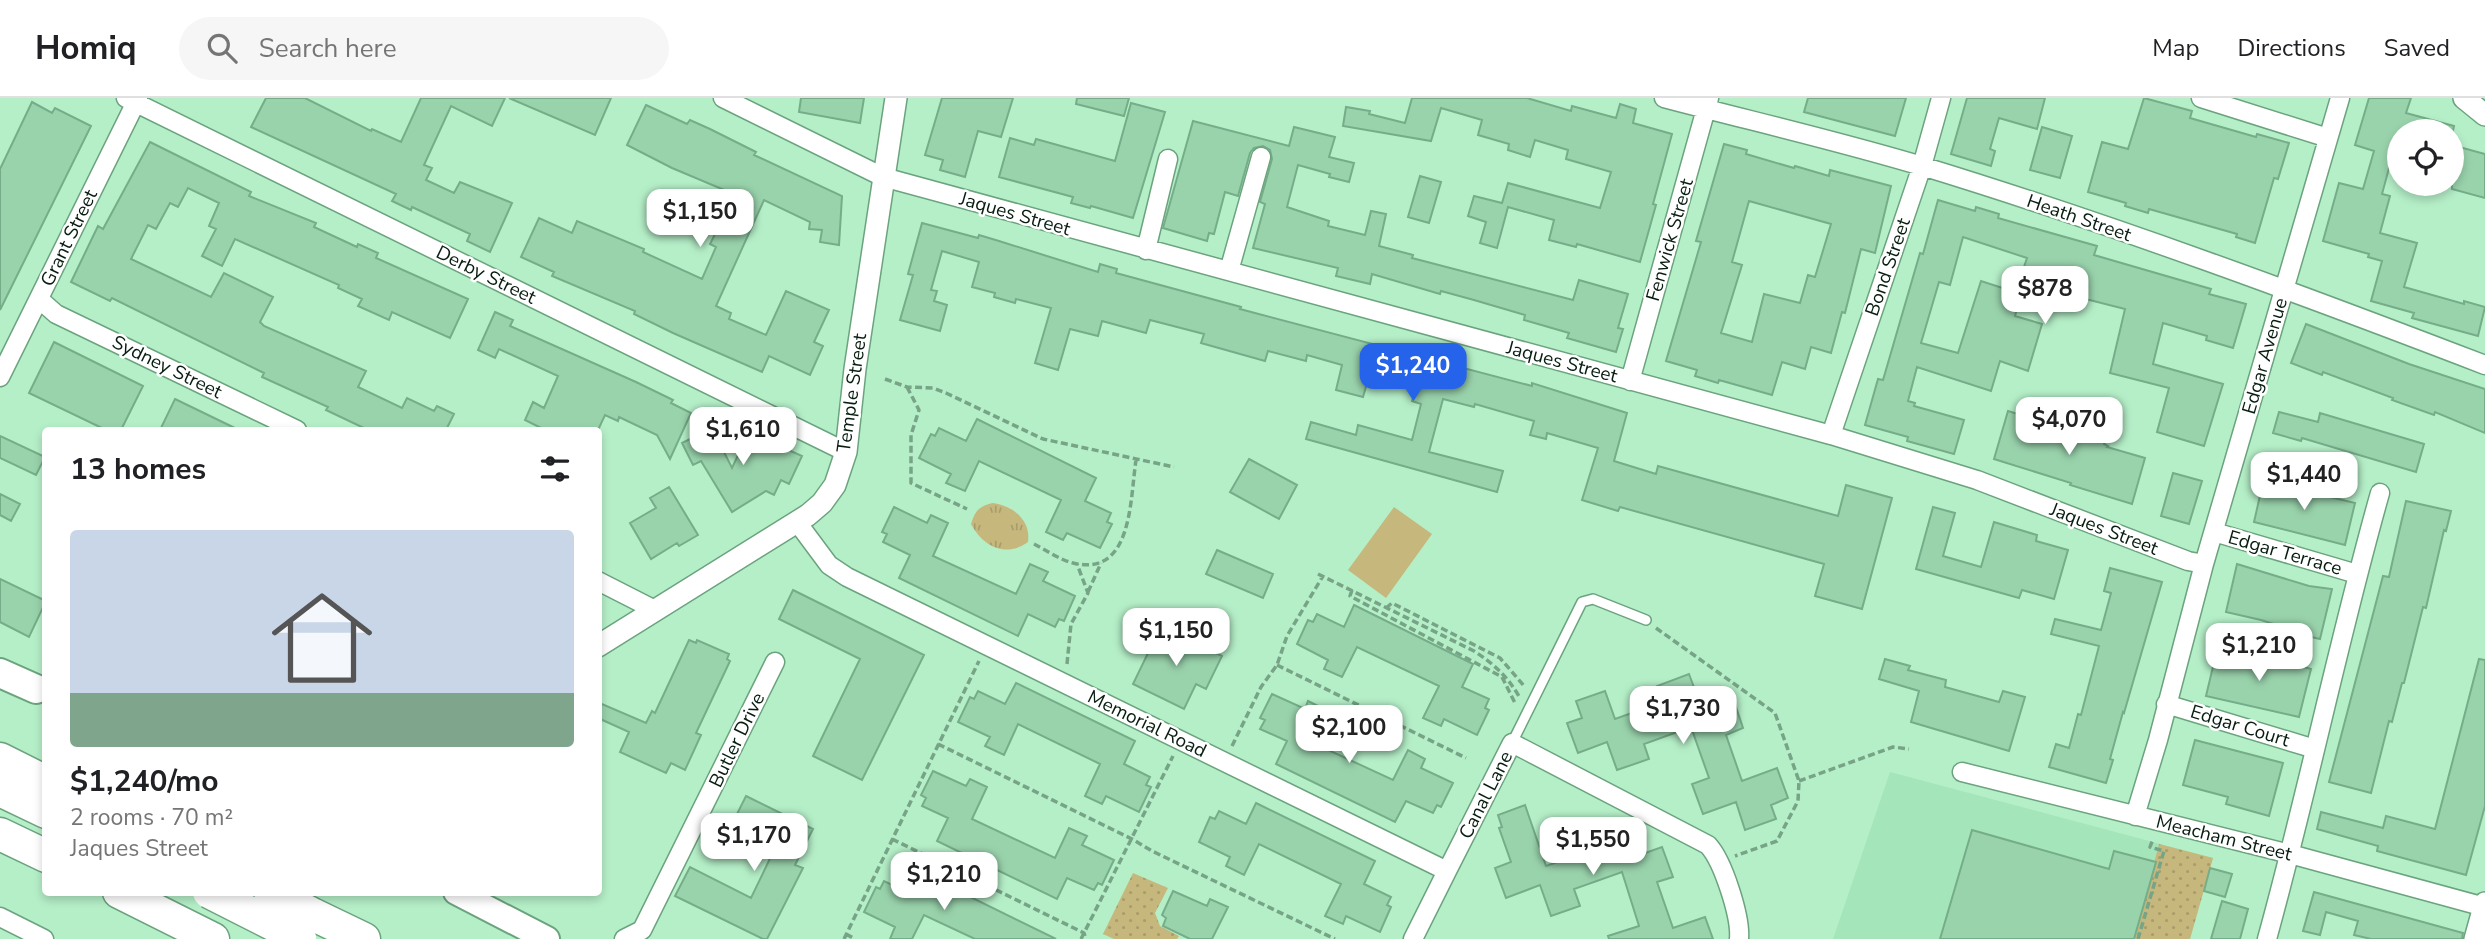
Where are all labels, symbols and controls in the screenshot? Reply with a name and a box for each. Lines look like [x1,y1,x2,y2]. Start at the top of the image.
search box [179,17,669,80]
text: Homiq [35,26,137,71]
icon: search [203,29,241,67]
text: Search here [259,31,397,66]
text: Map [2152,32,2199,64]
text: Directions [2237,32,2346,64]
text: Saved [2384,32,2450,64]
map controls [2387,119,2464,196]
button: locate [2387,119,2464,196]
street label: Fenwick Street [1640,175,1700,304]
street label: Grant Street [34,185,104,291]
street label: Jaques Street [956,186,1074,242]
street label: Heath Street [2023,188,2135,248]
pin: $1,150 [643,190,757,249]
text: $1,150 [663,196,737,227]
street label: Bond Street [1859,214,1917,319]
street label: Derby Street [432,240,541,311]
pin: $878 [2004,266,2086,326]
text: $878 [2017,273,2073,304]
street label: Edgar Avenue [2236,295,2294,417]
street label: Sydney Street [108,329,227,405]
street label: Temple Street [831,332,873,454]
street label: Jaques Street [1503,334,1621,389]
pin: $1,240 [1356,344,1470,403]
text: $1,240 [1376,350,1450,381]
pin: $4,070 [2012,398,2126,457]
text: $4,070 [2032,404,2106,435]
pin: $1,610 [686,408,800,467]
text: $1,610 [706,414,780,445]
text: 13 homes [70,449,206,490]
icon: filters [536,450,574,488]
pin: $1,440 [2247,452,2361,512]
text: $1,440 [2267,459,2341,490]
street label: Jaques Street [2045,496,2162,562]
street label: Edgar Terrace [2225,524,2345,582]
icon: home [259,575,385,701]
pin: $1,150 [1119,608,1233,668]
text: $1,150 [1139,615,1213,646]
pin: $1,210 [2202,624,2316,683]
text: $1,210 [2222,630,2296,661]
street label: Memorial Road [1083,684,1211,764]
pin: $1,730 [1626,686,1740,746]
street label: Butler Drive [703,688,771,792]
text: $1,730 [1646,693,1720,724]
street label: Edgar Court [2187,699,2293,753]
pin: $2,100 [1292,706,1406,765]
text: $2,100 [1312,712,1386,743]
street label: Canal Lane [1453,747,1519,843]
text: $1,240/mo [70,761,219,802]
text: 2 rooms · 70 m² [70,802,233,833]
street label: Meacham Street [2153,809,2295,868]
pin: $1,170 [697,814,811,873]
pin: $1,550 [1536,818,1650,877]
text: $1,170 [717,820,791,851]
text: $1,550 [1556,824,1630,855]
text: Jaques Street [70,833,208,864]
pin: $1,210 [887,852,1001,912]
text: $1,210 [907,859,981,890]

